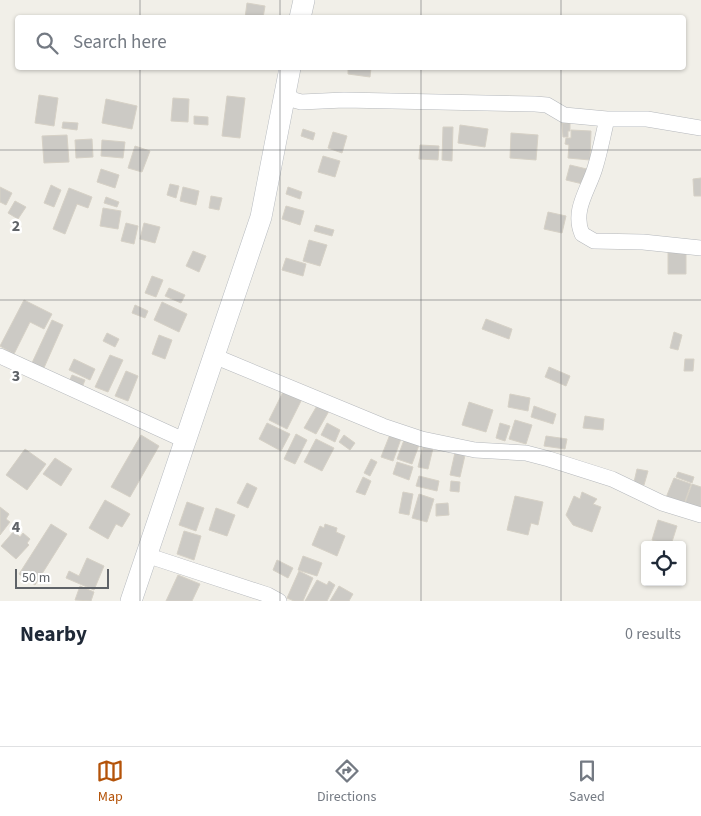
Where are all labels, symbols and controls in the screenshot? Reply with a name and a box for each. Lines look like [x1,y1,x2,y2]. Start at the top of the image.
search box [15,15,686,70]
icon: search [33,29,61,57]
text: Search here [73,29,167,56]
text: 2 [12,215,20,237]
text: 3 [12,365,20,387]
text: 4 [12,516,21,538]
map controls [641,541,686,586]
button: locate [641,541,686,586]
scale bar [15,566,109,589]
text: 50 m [22,568,50,588]
text: Nearby [20,619,87,649]
text: 0 results [625,623,681,645]
tab: Map [96,757,124,807]
tab: Directions [317,757,376,807]
tab: Saved [569,757,605,807]

